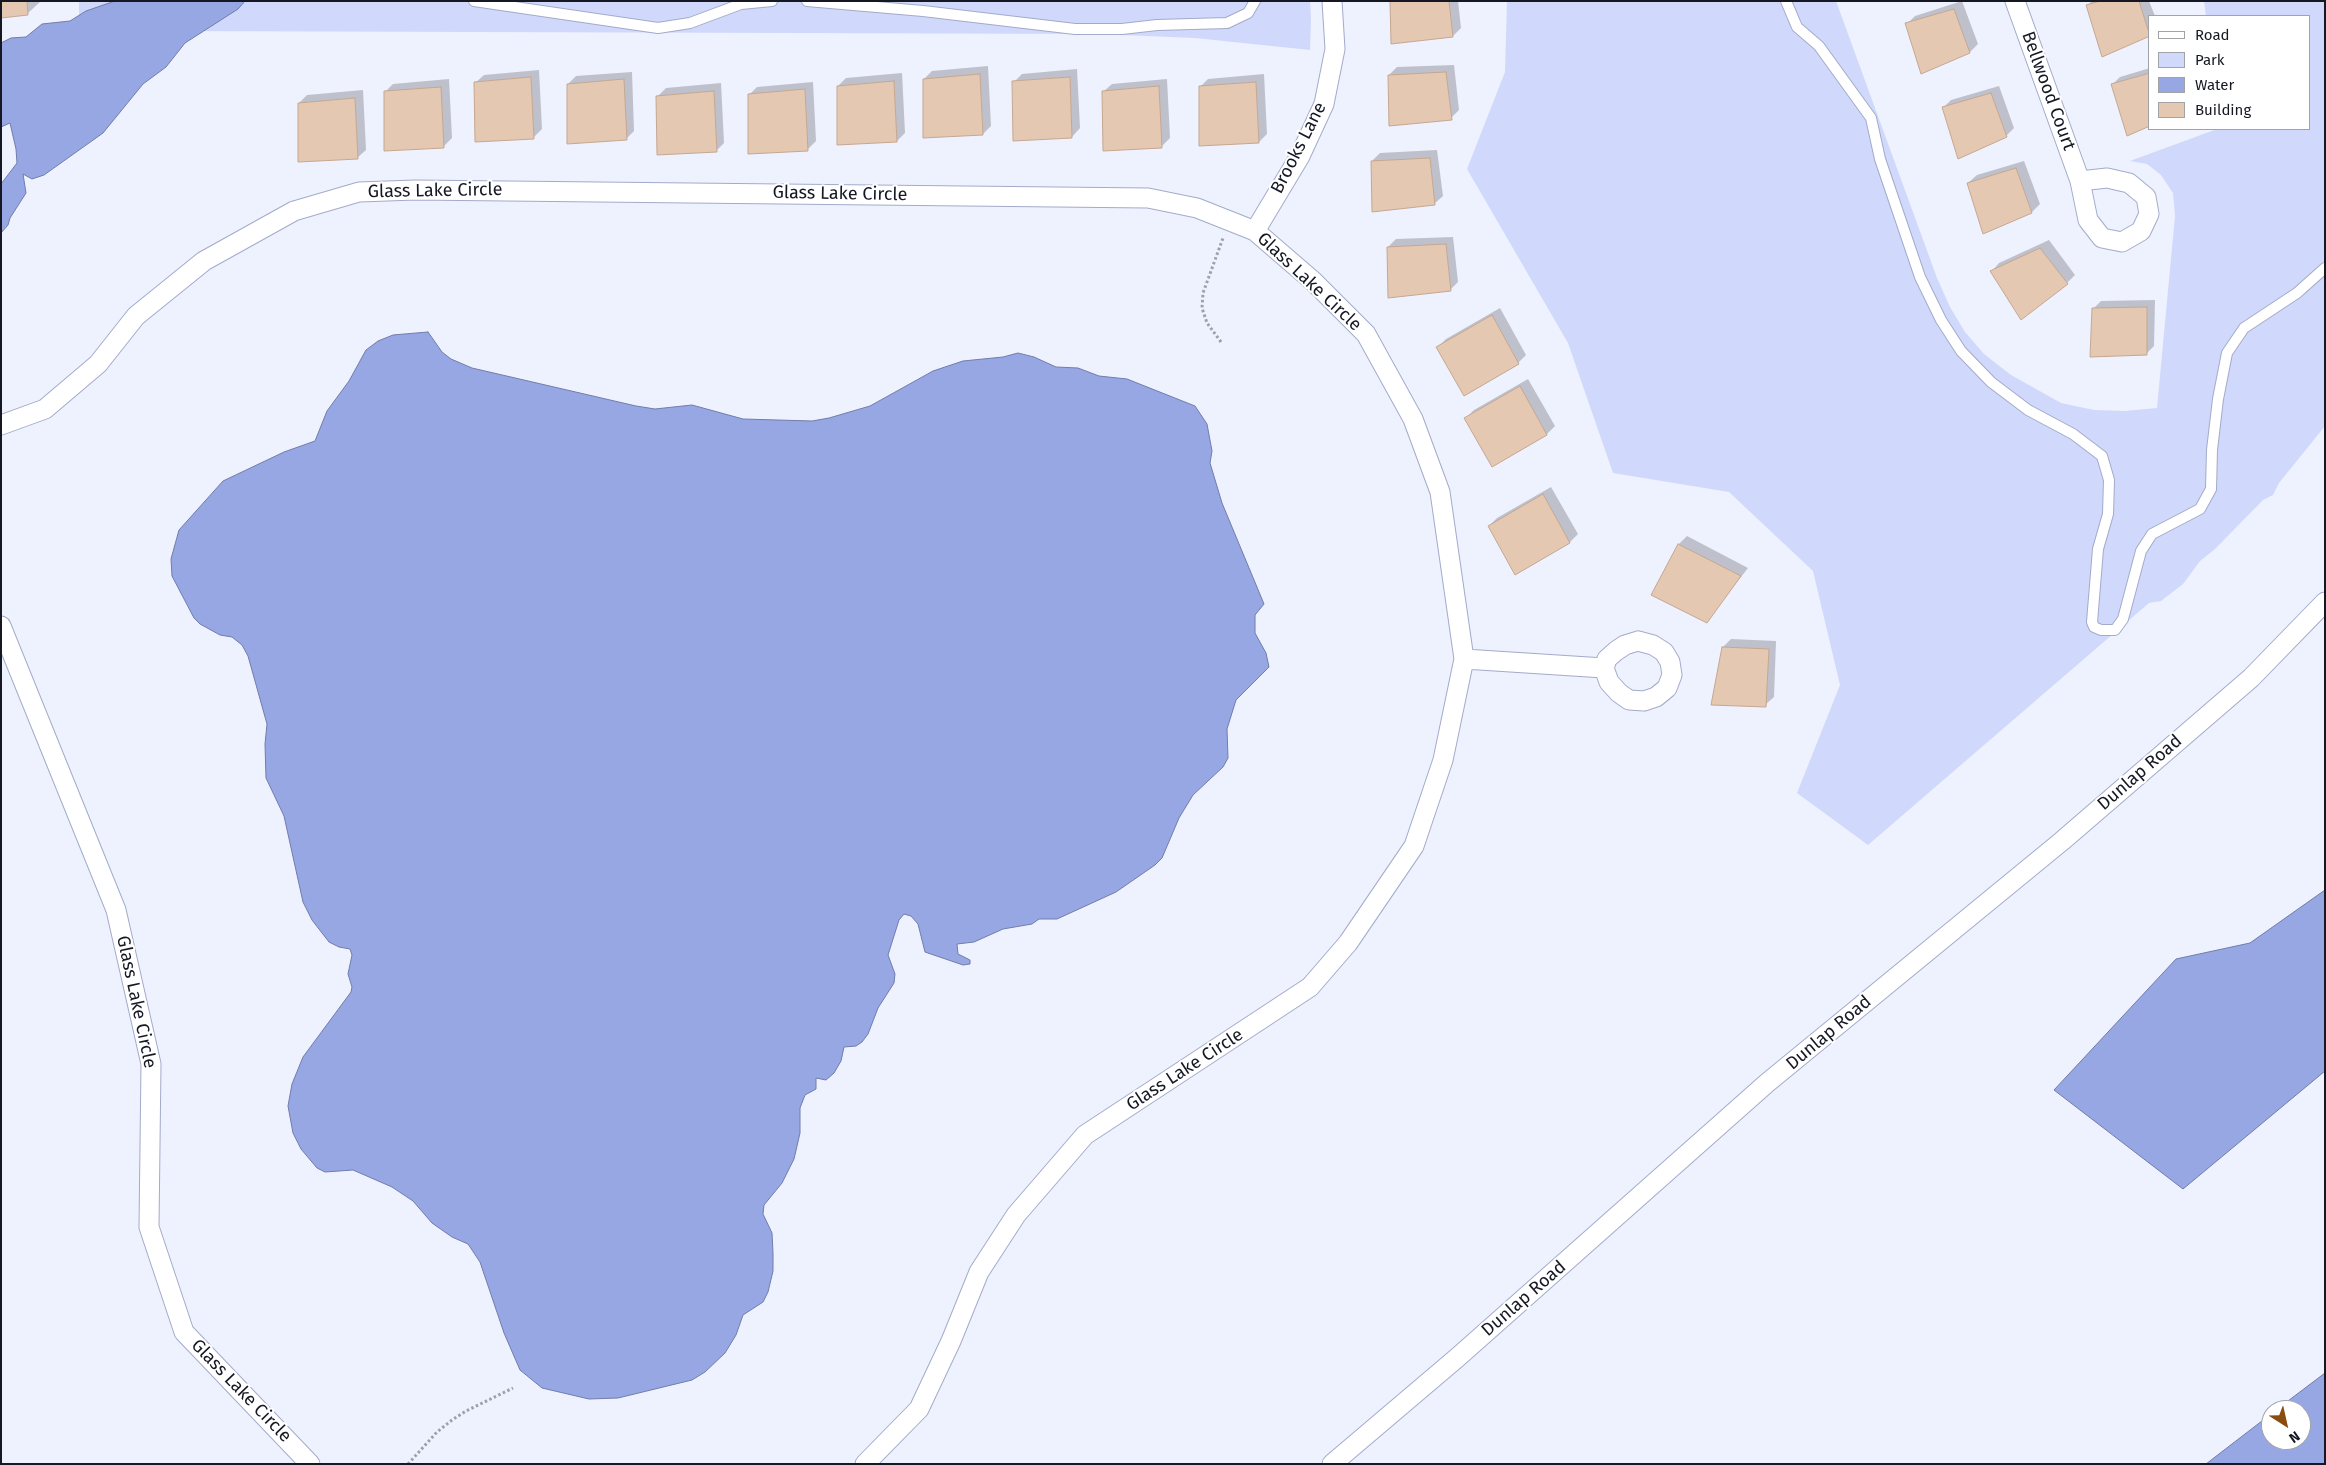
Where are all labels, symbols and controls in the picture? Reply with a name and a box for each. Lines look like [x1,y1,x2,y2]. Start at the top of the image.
legend [2148,15,2311,130]
text: Road [2195,26,2230,44]
street label: Bellwood Court [2016,29,2080,153]
text: Park [2195,51,2225,69]
text: Water [2195,76,2234,94]
street label: Brooks Lane [1267,99,1331,197]
text: Building [2195,101,2251,119]
street label: Glass Lake Circle [367,179,503,203]
street label: Glass Lake Circle [772,182,908,206]
street label: Glass Lake Circle [1252,228,1366,336]
street label: Dunlap Road [2093,731,2187,815]
street label: Glass Lake Circle [111,934,161,1070]
street label: Dunlap Road [1782,991,1876,1075]
street label: Glass Lake Circle [1123,1024,1247,1116]
street label: Dunlap Road [1477,1257,1571,1341]
street label: Glass Lake Circle [186,1335,296,1447]
north arrow [2261,1400,2311,1450]
text: N [2286,1427,2303,1447]

